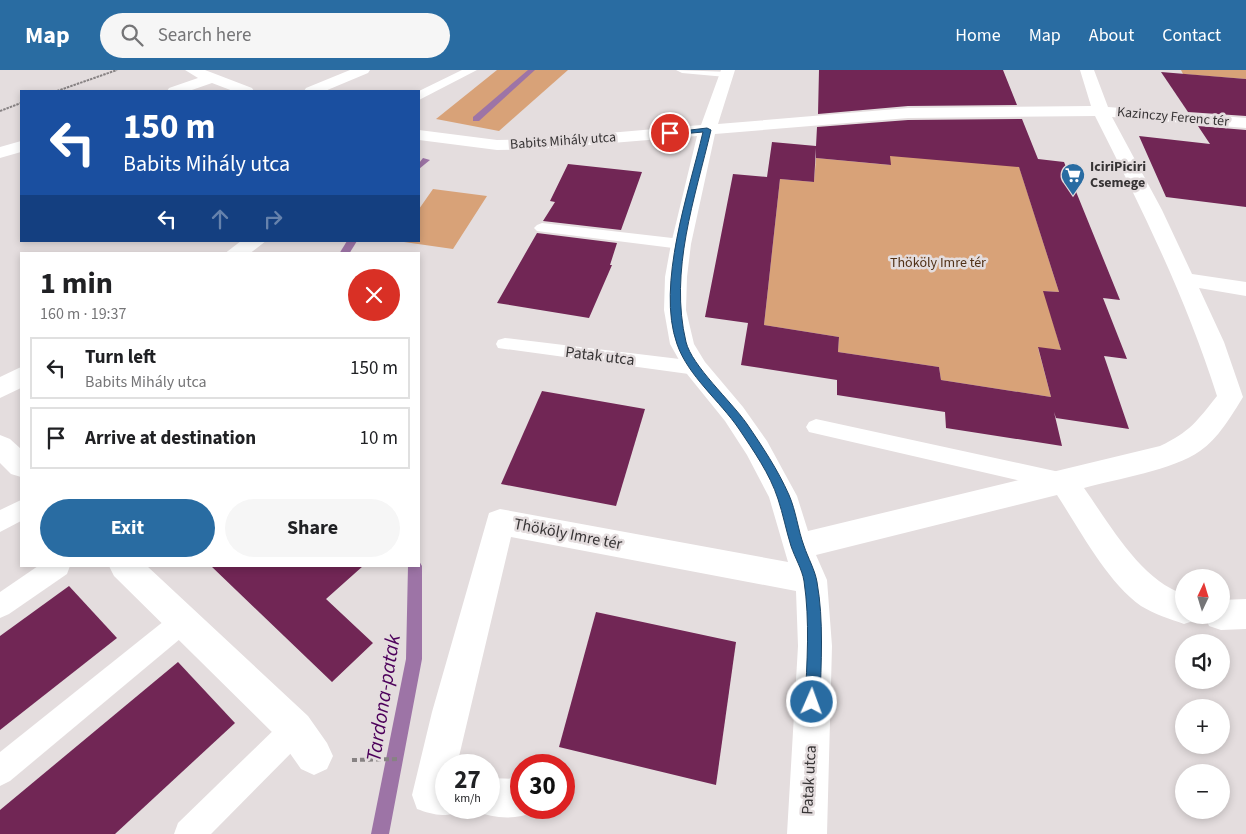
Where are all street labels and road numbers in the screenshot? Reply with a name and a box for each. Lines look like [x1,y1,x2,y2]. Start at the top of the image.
street label: Kazinczy Ferenc tér [1116,102,1230,132]
street label: Babits Mihály utca [509,127,617,155]
street label: Patak utca [564,341,636,371]
street label: Thököly Imre tér [512,513,624,555]
street label: Patak utca [796,745,822,815]

